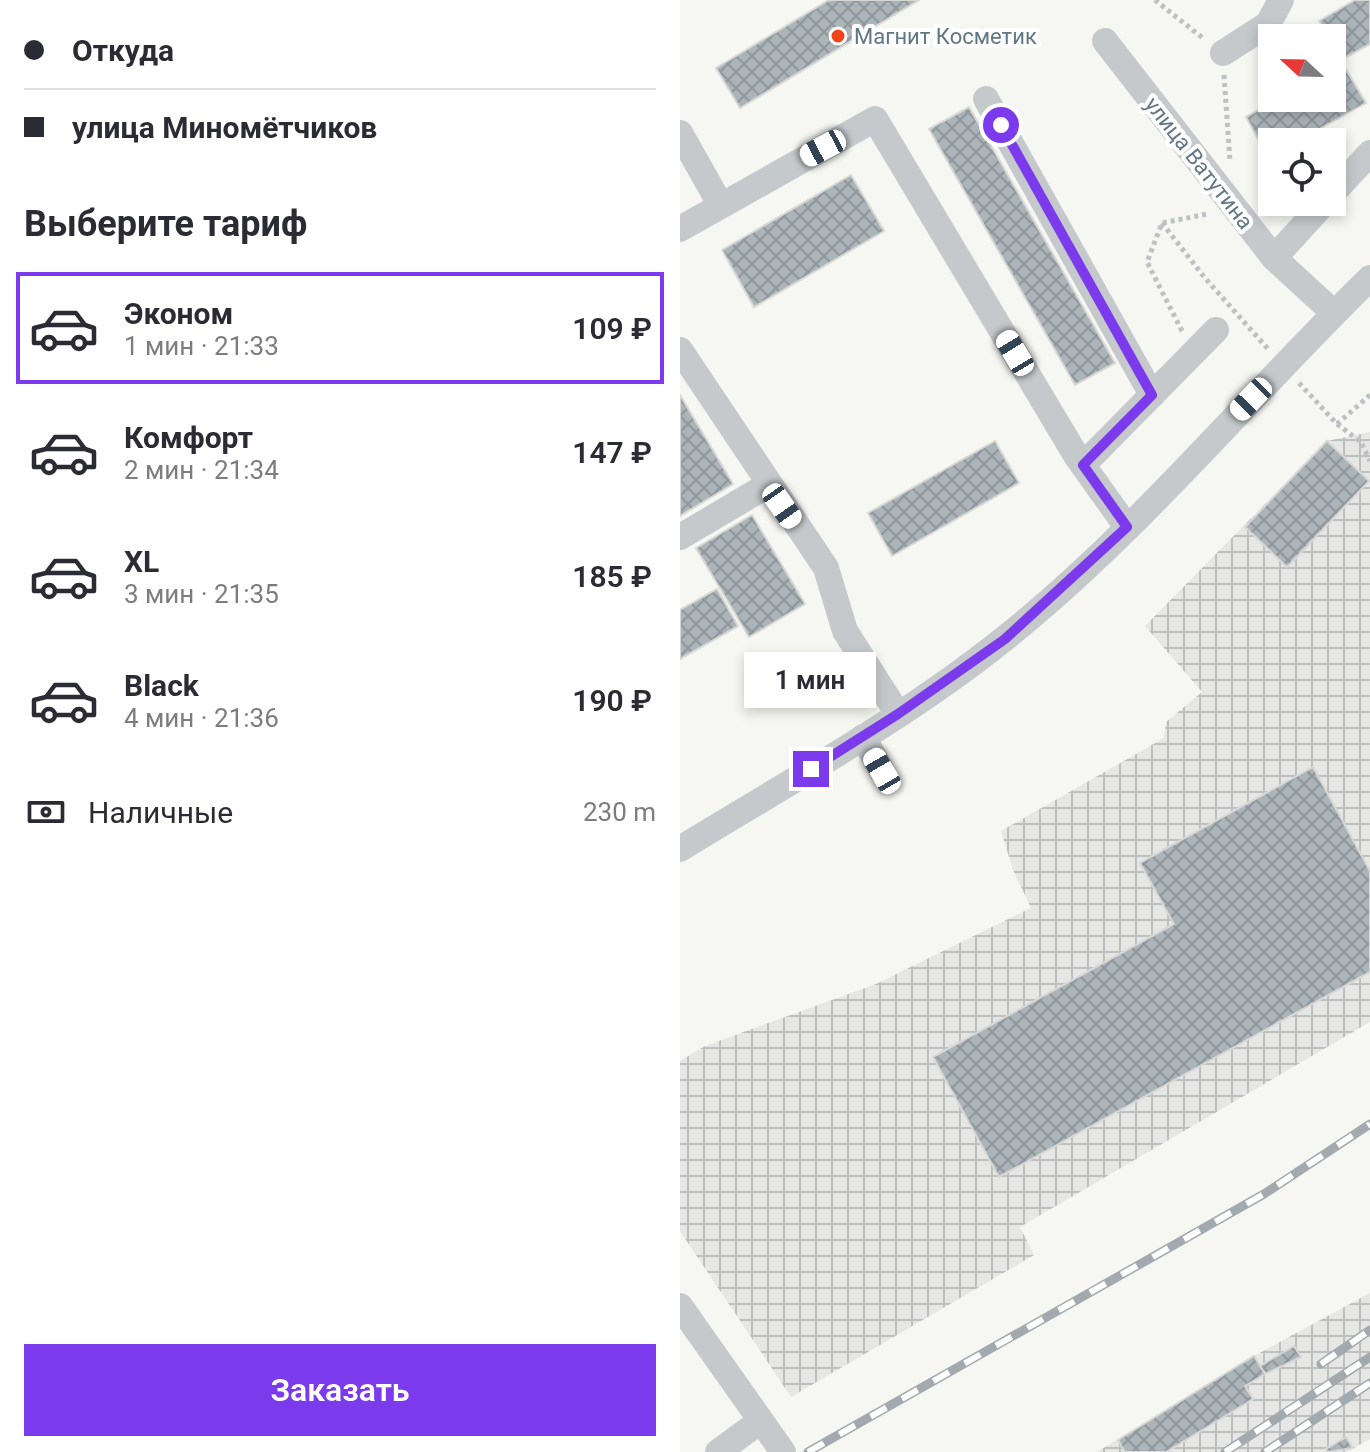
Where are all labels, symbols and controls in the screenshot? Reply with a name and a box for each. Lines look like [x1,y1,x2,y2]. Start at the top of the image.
place label: Магнит Косметик [854,24,1037,49]
north arrow [1258,24,1346,112]
map controls [1258,24,1346,216]
marker: Магнит Косметик [829,27,847,45]
text: Откуда [72,33,174,68]
street label: улица Ватутина [1140,92,1258,234]
route start [983,107,1019,143]
text: улица Миномётчиков [72,110,377,145]
car [796,126,850,170]
button: locate [1258,128,1346,216]
text: Выберите тариф [24,203,307,245]
icon: car [28,292,100,364]
text: Эконом [124,296,233,331]
text: 109 ₽ [572,311,652,346]
car [992,326,1038,380]
text: 1 мин · 21:33 [124,331,279,361]
car [1226,373,1276,425]
icon: car [28,416,100,488]
text: Комфорт [124,420,253,455]
text: 147 ₽ [572,435,652,470]
text: 2 мин · 21:34 [124,455,279,485]
car [758,479,806,533]
icon: car [28,540,100,612]
text: XL [124,544,159,579]
text: 185 ₽ [572,559,652,594]
text: 3 мин · 21:35 [124,579,279,609]
callout: 1 мин [745,653,877,709]
icon: car [28,664,100,736]
text: 1 мин [775,665,845,695]
text: Black [124,668,199,703]
text: 190 ₽ [572,683,652,718]
text: 4 мин · 21:36 [124,703,279,733]
car [860,744,904,798]
route end [793,751,829,787]
icon: cash [24,790,68,834]
text: Наличные [88,795,233,830]
text: 230 m [583,797,656,827]
button: Заказать [24,1344,656,1436]

